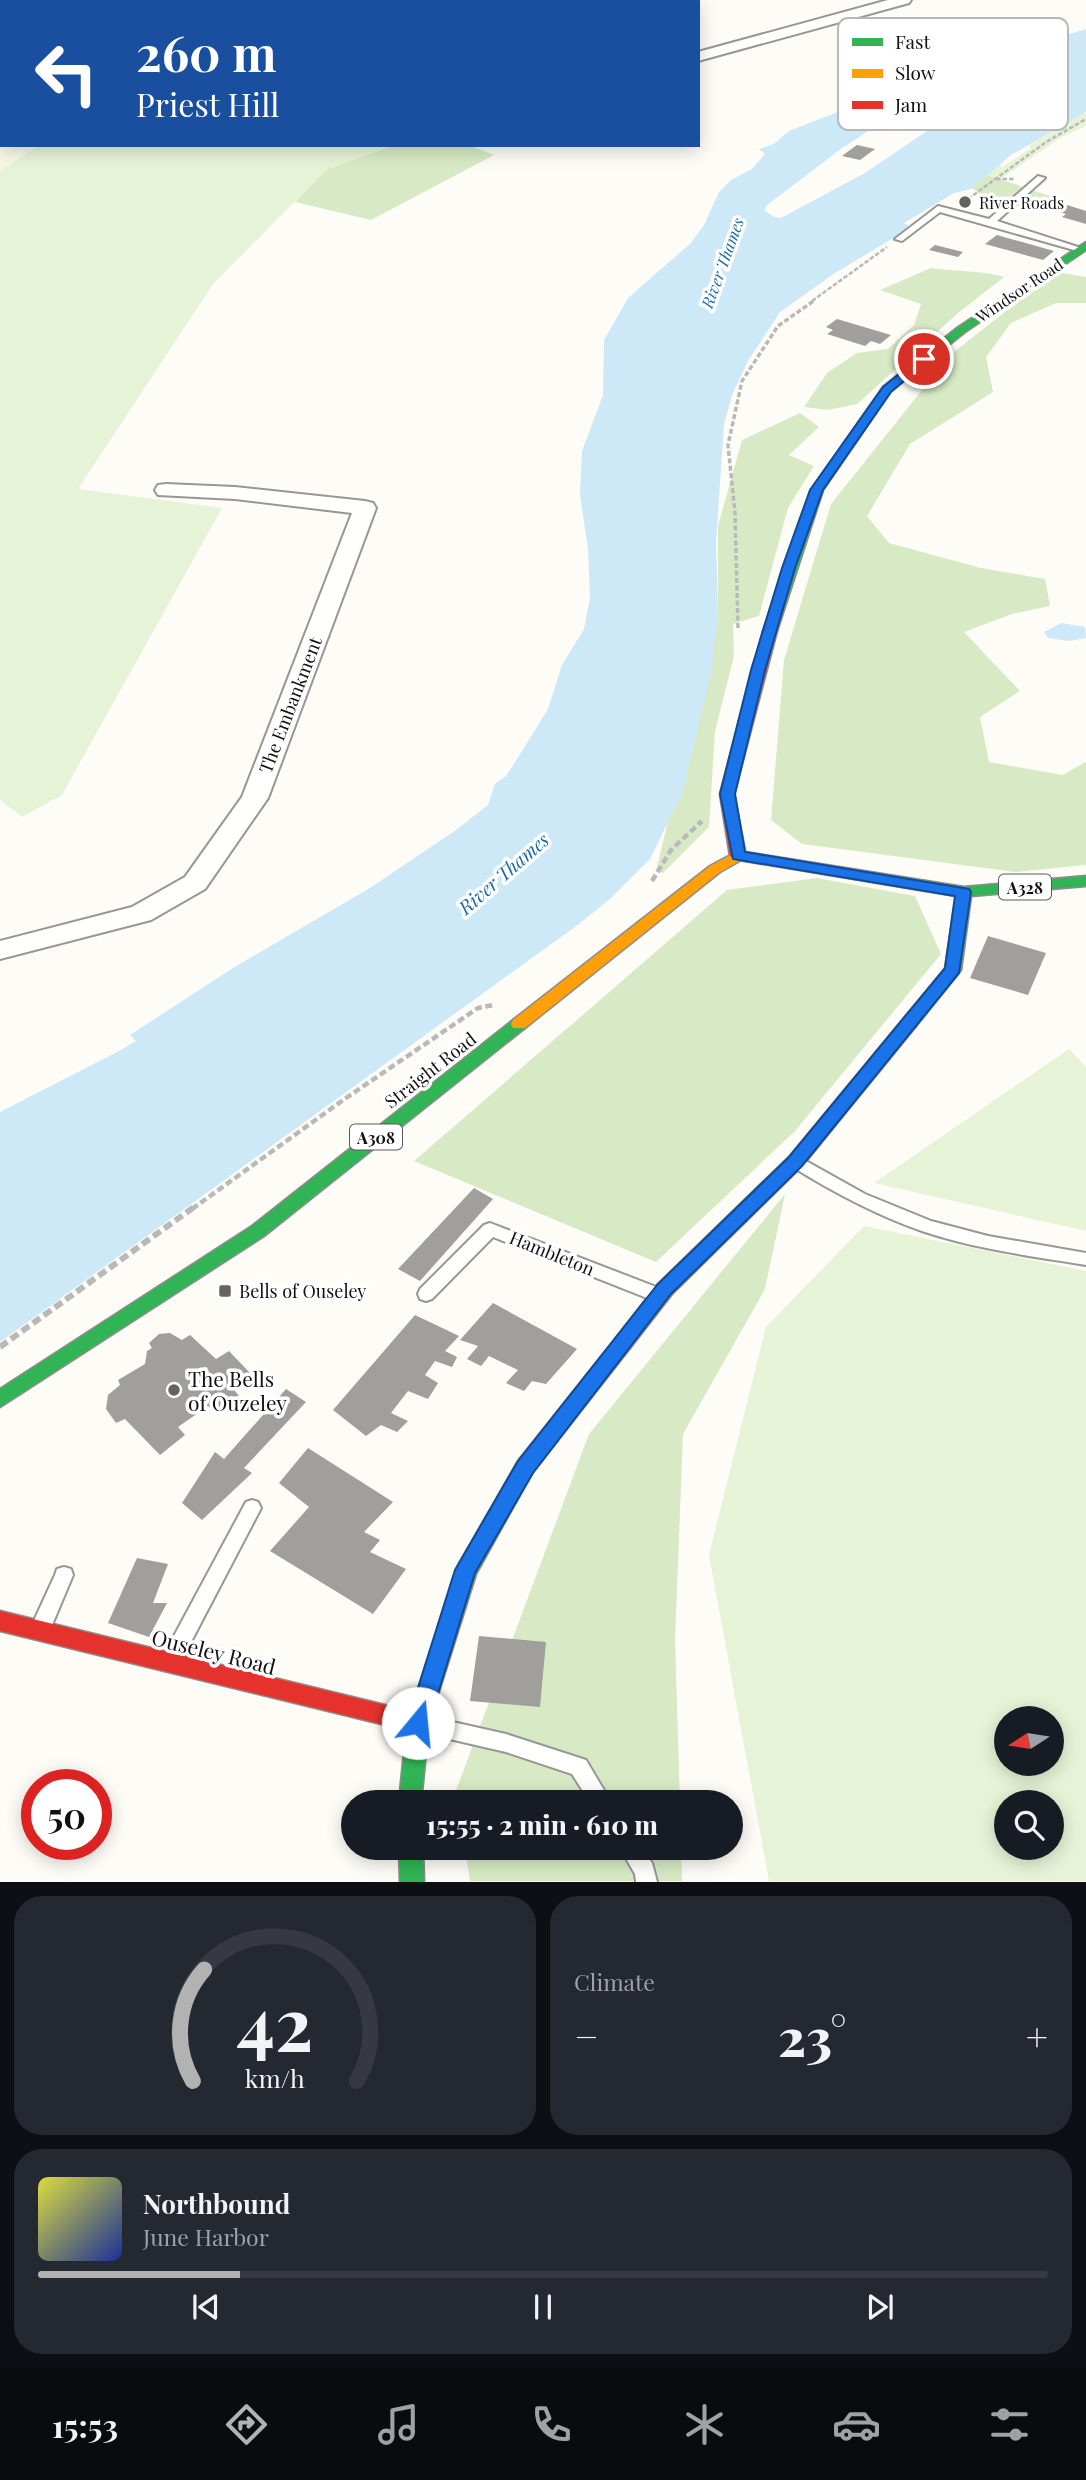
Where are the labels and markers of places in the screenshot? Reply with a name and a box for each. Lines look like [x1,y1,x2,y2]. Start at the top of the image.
place label: River Roads [979,192,1064,213]
marker: River Roads [957,194,973,210]
pin [894,329,954,389]
place label: Bells of Ouseley [239,1279,366,1303]
marker: Bells of Ouseley [217,1283,233,1299]
place label: The Bells of Ouzeley [188,1364,287,1416]
marker: The Bells of Ouzeley [166,1382,182,1398]

